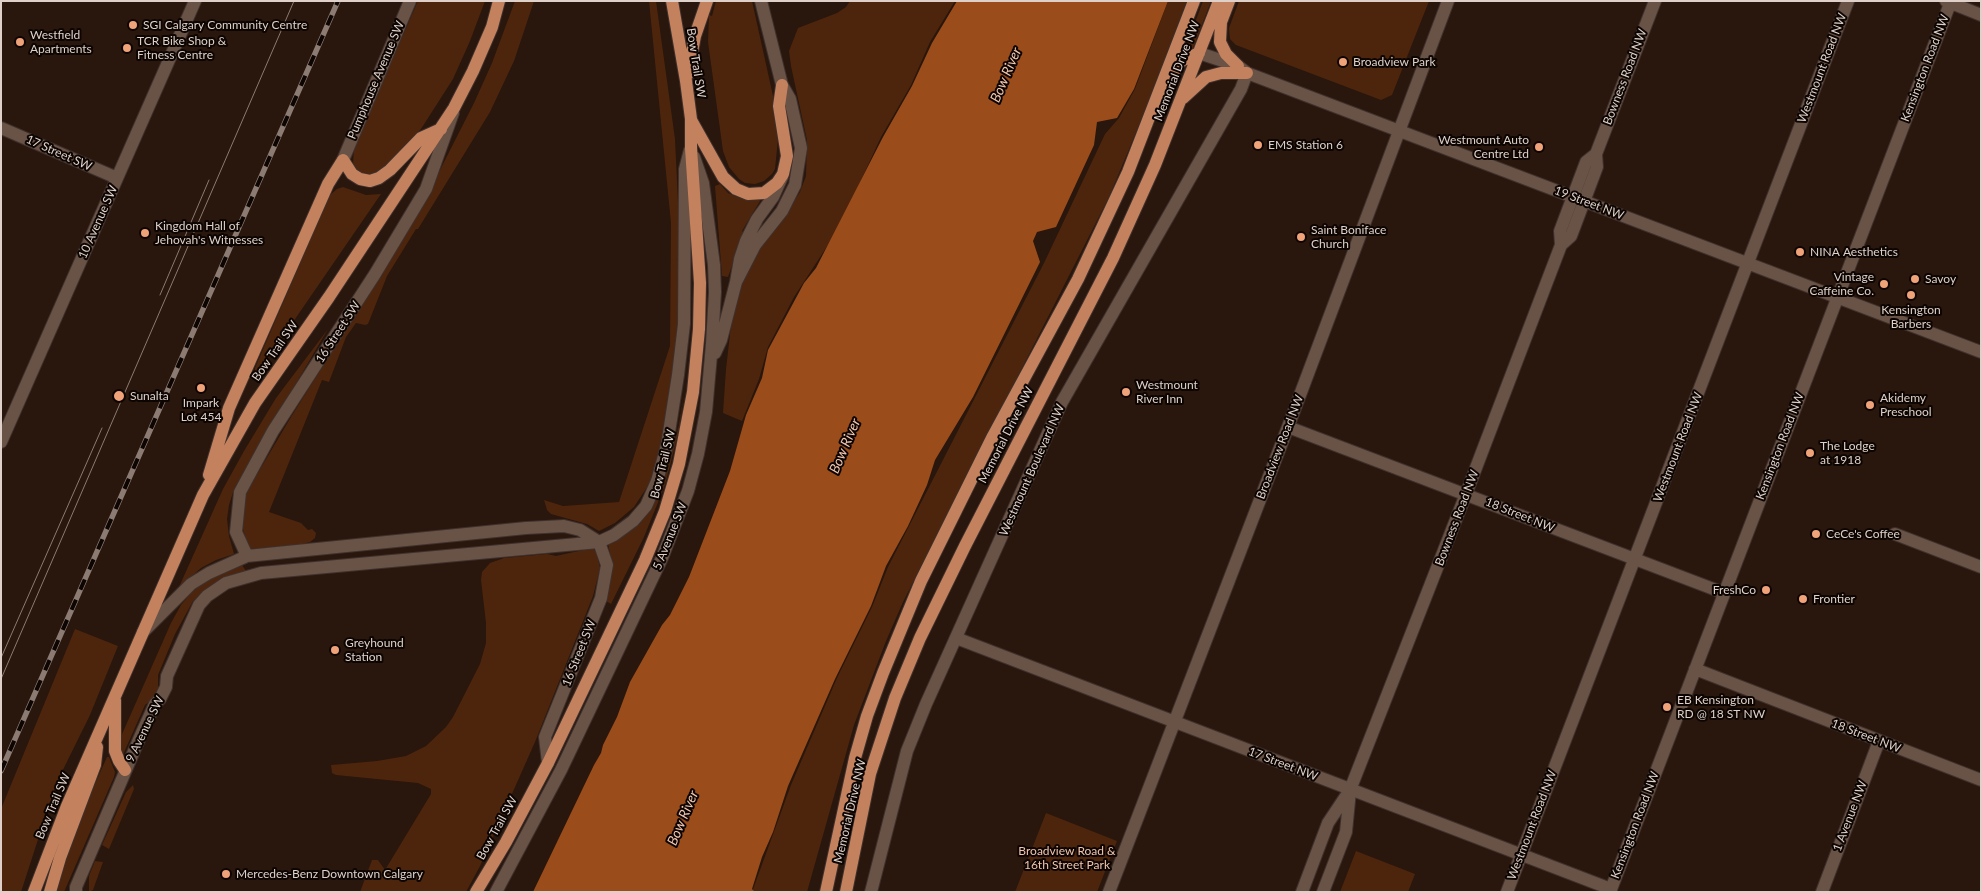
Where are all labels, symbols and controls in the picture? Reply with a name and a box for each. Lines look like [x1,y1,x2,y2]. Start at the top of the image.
street label: Westmount Road NW [1794,11,1850,125]
street label: Kensington Road NW [1898,12,1952,124]
place label: SGI Calgary Community Centre [143,18,307,32]
marker: SGI Calgary Community Centre [127,19,139,31]
street label: Pumphouse Avenue SW [345,19,407,141]
street label: Memorial Drive NW [1151,19,1203,123]
street label: Bow Trail SW [683,27,709,99]
street label: Bowness Road NW [1600,27,1650,127]
place label: Westfield Apartments [30,28,92,56]
place label: TCR Bike Shop & Fitness Centre [137,34,226,62]
marker: Westfield Apartments [14,36,26,48]
marker: TCR Bike Shop & Fitness Centre [121,42,133,54]
water label: Bow River [987,45,1025,105]
place label: Broadview Park [1353,55,1436,69]
marker: Broadview Park [1337,56,1349,68]
street label: 17 Street SW [24,132,94,174]
place label: Westmount Auto Centre Ltd [1438,133,1529,161]
place label: EMS Station 6 [1268,138,1343,152]
marker: EMS Station 6 [1252,139,1264,151]
marker: Westmount Auto Centre Ltd [1533,141,1545,153]
street label: 10 Avenue SW [75,183,121,261]
street label: 19 Street NW [1552,183,1626,223]
place label: Kingdom Hall of Jehovah's Witnesses [155,219,263,247]
place label: Saint Boniface Church [1311,223,1386,251]
marker: Kingdom Hall of Jehovah's Witnesses [139,227,151,239]
marker: Saint Boniface Church [1295,231,1307,243]
place label: NINA Aesthetics [1810,245,1898,259]
marker: NINA Aesthetics [1794,246,1806,258]
place label: Vintage Caffeine Co. [1809,270,1874,298]
place label: Savoy [1925,272,1956,286]
marker: Savoy [1909,273,1921,285]
marker: Vintage Caffeine Co. [1878,278,1890,290]
marker: Kensington Barbers [1905,289,1917,301]
street label: 16 Street SW [313,298,363,366]
place label: Kensington Barbers [1881,303,1941,331]
street label: Bow Trail SW [249,318,301,384]
place label: Westmount River Inn [1136,378,1198,406]
marker: Impark Lot 454 [195,382,207,394]
street label: Memorial Drive NW [975,384,1037,486]
marker: Westmount River Inn [1120,386,1132,398]
marker: Sunalta [112,389,126,403]
place label: Sunalta [130,389,169,403]
street label: Westmount Road NW [1650,390,1706,504]
street label: Kensington Road NW [1753,390,1807,502]
place label: Akidemy Preschool [1880,391,1932,419]
street label: Broadview Road NW [1254,393,1306,501]
place label: Impark Lot 454 [181,396,221,424]
marker: Akidemy Preschool [1864,399,1876,411]
street label: Westmount Boulevard NW [996,402,1068,538]
water label: Bow River [826,416,864,476]
street label: Bow Trail SW [647,428,679,500]
place label: The Lodge at 1918 [1820,439,1875,467]
marker: The Lodge at 1918 [1804,447,1816,459]
street label: Bowness Road NW [1432,468,1482,568]
street label: 18 Street NW [1483,495,1557,535]
street label: 5 Avenue SW [650,500,690,572]
place label: CeCe's Coffee [1826,527,1900,541]
marker: CeCe's Coffee [1810,528,1822,540]
place label: FreshCo [1713,583,1756,597]
marker: FreshCo [1760,584,1772,596]
place label: Frontier [1813,592,1855,606]
marker: Frontier [1797,593,1809,605]
street label: 16 Street SW [559,618,599,688]
place label: Greyhound Station [345,636,404,664]
marker: Greyhound Station [329,644,341,656]
place label: EB Kensington RD @ 18 ST NW [1677,693,1765,721]
street label: 9 Avenue SW [123,694,167,764]
marker: EB Kensington RD @ 18 ST NW [1661,701,1673,713]
street label: 18 Street NW [1829,716,1903,756]
street label: 17 Street NW [1246,744,1320,784]
street label: Memorial Drive NW [831,758,869,864]
street label: Westmount Road NW [1504,768,1560,882]
street label: Kensington Road NW [1608,769,1662,881]
street label: Bow Trail SW [33,771,73,841]
street label: 1 Avenue NW [1830,779,1870,853]
water label: Bow River [664,788,702,848]
street label: Bow Trail SW [474,794,520,862]
park label: Broadview Road & 16th Street Park [1018,844,1116,872]
place label: Mercedes-Benz Downtown Calgary [236,867,423,881]
marker: Mercedes-Benz Downtown Calgary [220,868,232,880]

